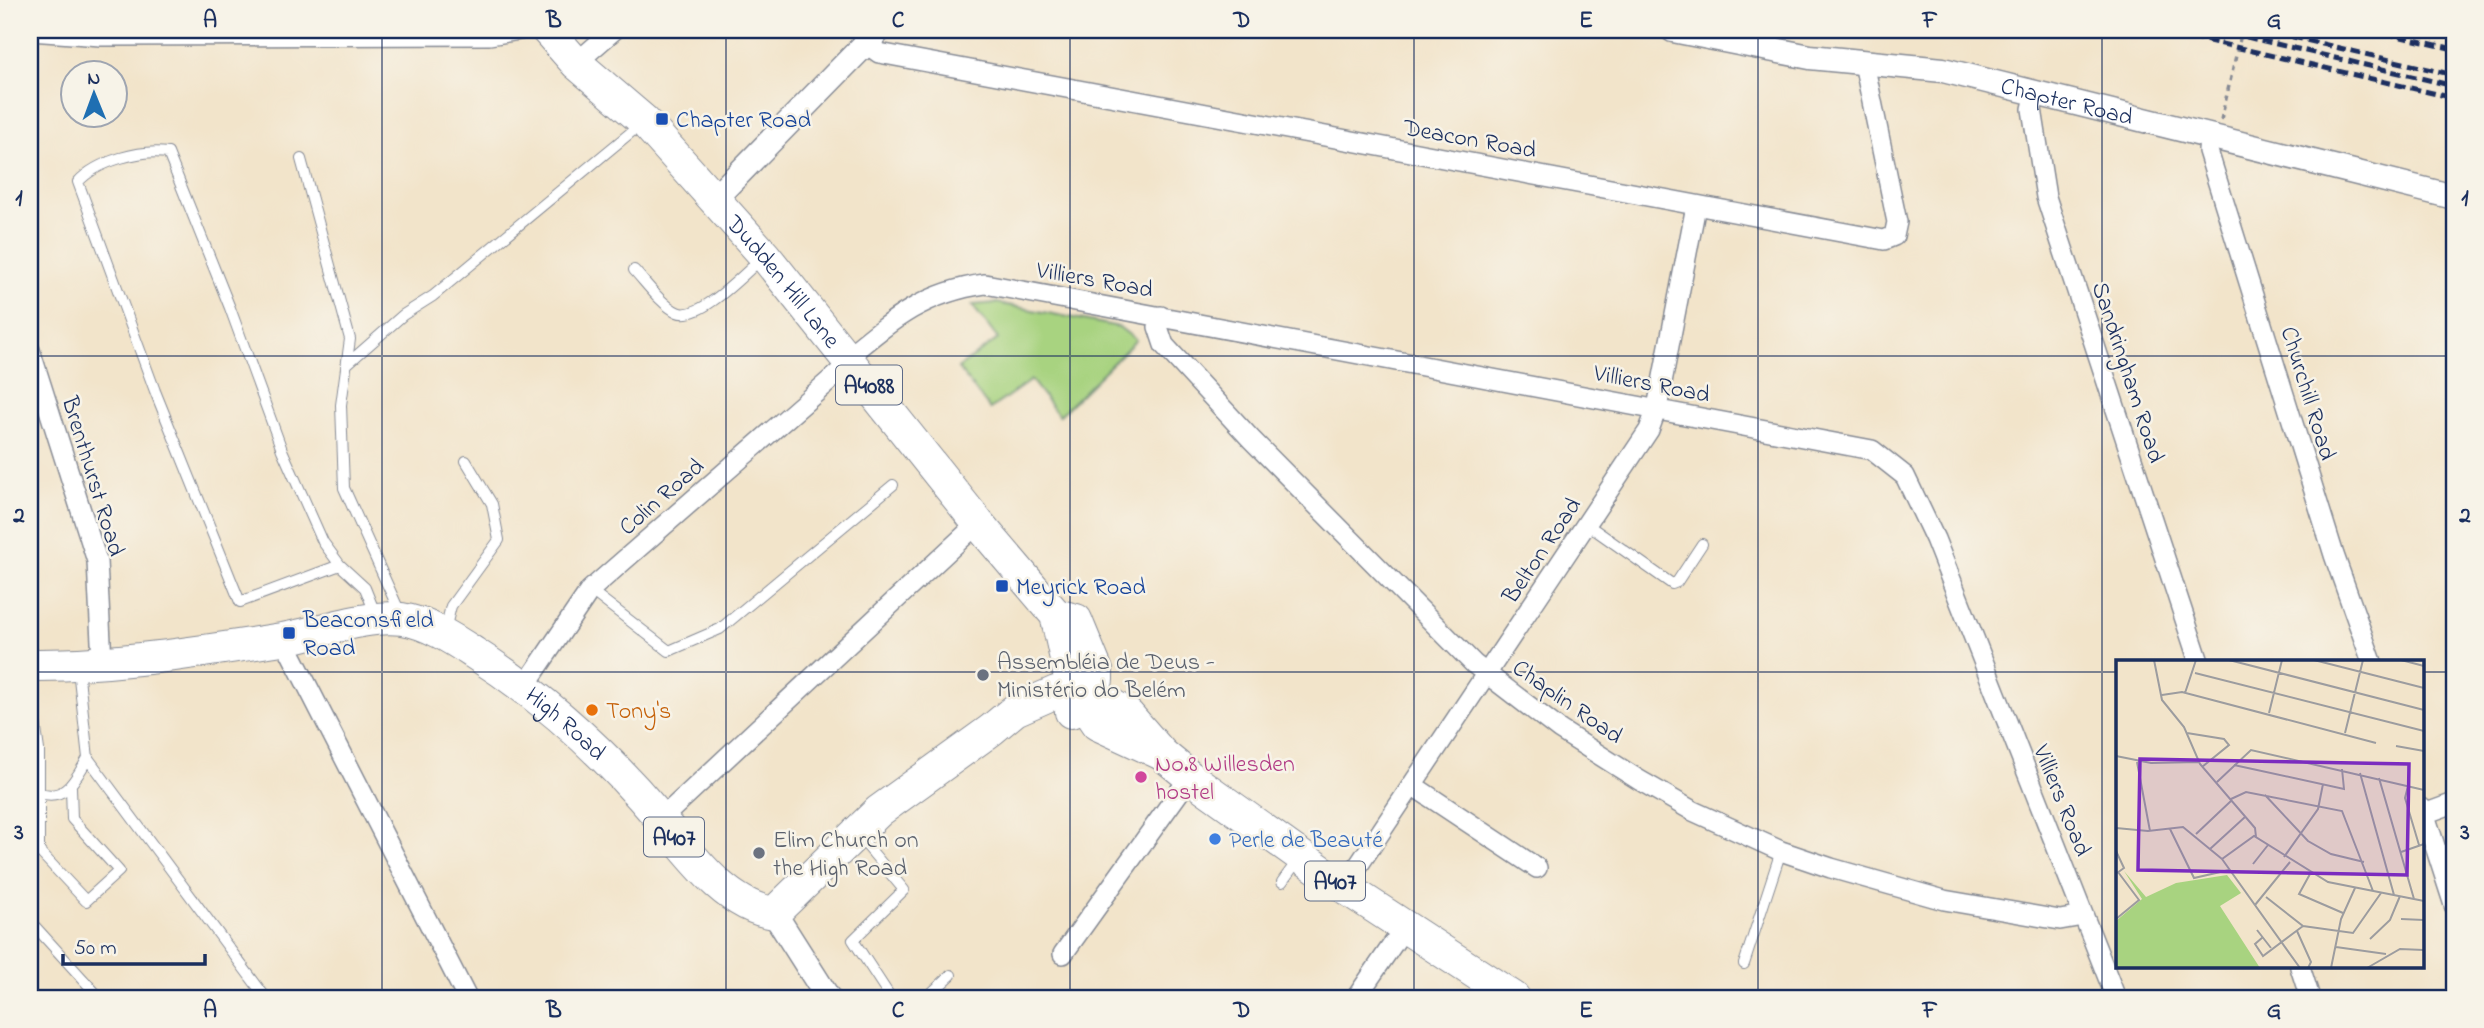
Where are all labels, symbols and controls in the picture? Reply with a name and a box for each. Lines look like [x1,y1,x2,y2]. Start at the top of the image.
text: A [203,5,217,38]
text: B [545,5,562,38]
text: C [892,5,905,38]
text: D [1233,5,1250,38]
text: E [1579,5,1593,38]
text: F [1922,5,1938,38]
text: G [2267,5,2281,38]
north arrow [60,60,130,130]
text: N [87,66,101,93]
street label: Chapter Road [1997,70,2137,137]
place label: Chapter Road [676,104,812,139]
marker: Chapter Road [654,111,670,127]
street label: Deacon Road [1399,111,1539,169]
text: 1 [15,183,23,216]
text: 1 [2461,183,2469,216]
street label: Dudden Hill Lane [716,208,848,357]
street label: Villiers Road [1033,254,1156,309]
street label: Sandringham Road [2081,278,2173,468]
street label: Churchill Road [2270,322,2344,465]
street label: Villiers Road [1589,357,1713,414]
road number: A4088 [836,366,902,404]
street label: Brenthurst Road [50,392,133,561]
street label: Colin Road [612,450,713,545]
street label: Belton Road [1494,491,1592,612]
text: 2 [12,500,25,533]
text: 2 [2458,500,2471,533]
place label: Meyrick Road [1016,571,1146,607]
marker: Meyrick Road [994,578,1010,594]
place label: Beaconsfield Road [302,604,434,667]
marker: Beaconsfield Road [281,625,297,641]
place label: Assembléia de Deus - Ministério do Belém [997,646,1215,709]
street label: Chaplin Road [1504,652,1630,754]
inset map [2116,660,2424,968]
marker: Assembléia de Deus - Ministério do Belém [975,667,991,683]
street label: High Road [517,680,613,770]
place label: Tony's [606,695,671,731]
marker: Tony's [584,702,600,718]
street label: Villiers Road [2022,739,2099,863]
place label: No.8 Willesden hostel [1155,748,1295,811]
marker: No.8 Willesden hostel [1133,769,1149,785]
text: 3 [13,817,24,850]
text: 3 [2459,817,2470,850]
road number: A407 [644,818,704,856]
place label: Elim Church on the High Road [773,824,919,887]
place label: Perle de Beauté [1229,824,1383,859]
marker: Perle de Beauté [1207,831,1223,847]
marker: Elim Church on the High Road [751,845,767,861]
road number: A407 [1305,862,1365,900]
scale bar [63,923,205,967]
text: 50 m [74,934,117,964]
text: A [203,995,217,1028]
text: B [545,995,562,1028]
text: C [892,995,905,1028]
text: D [1233,995,1250,1028]
text: E [1579,995,1593,1028]
text: F [1922,995,1938,1028]
text: G [2267,995,2281,1028]

